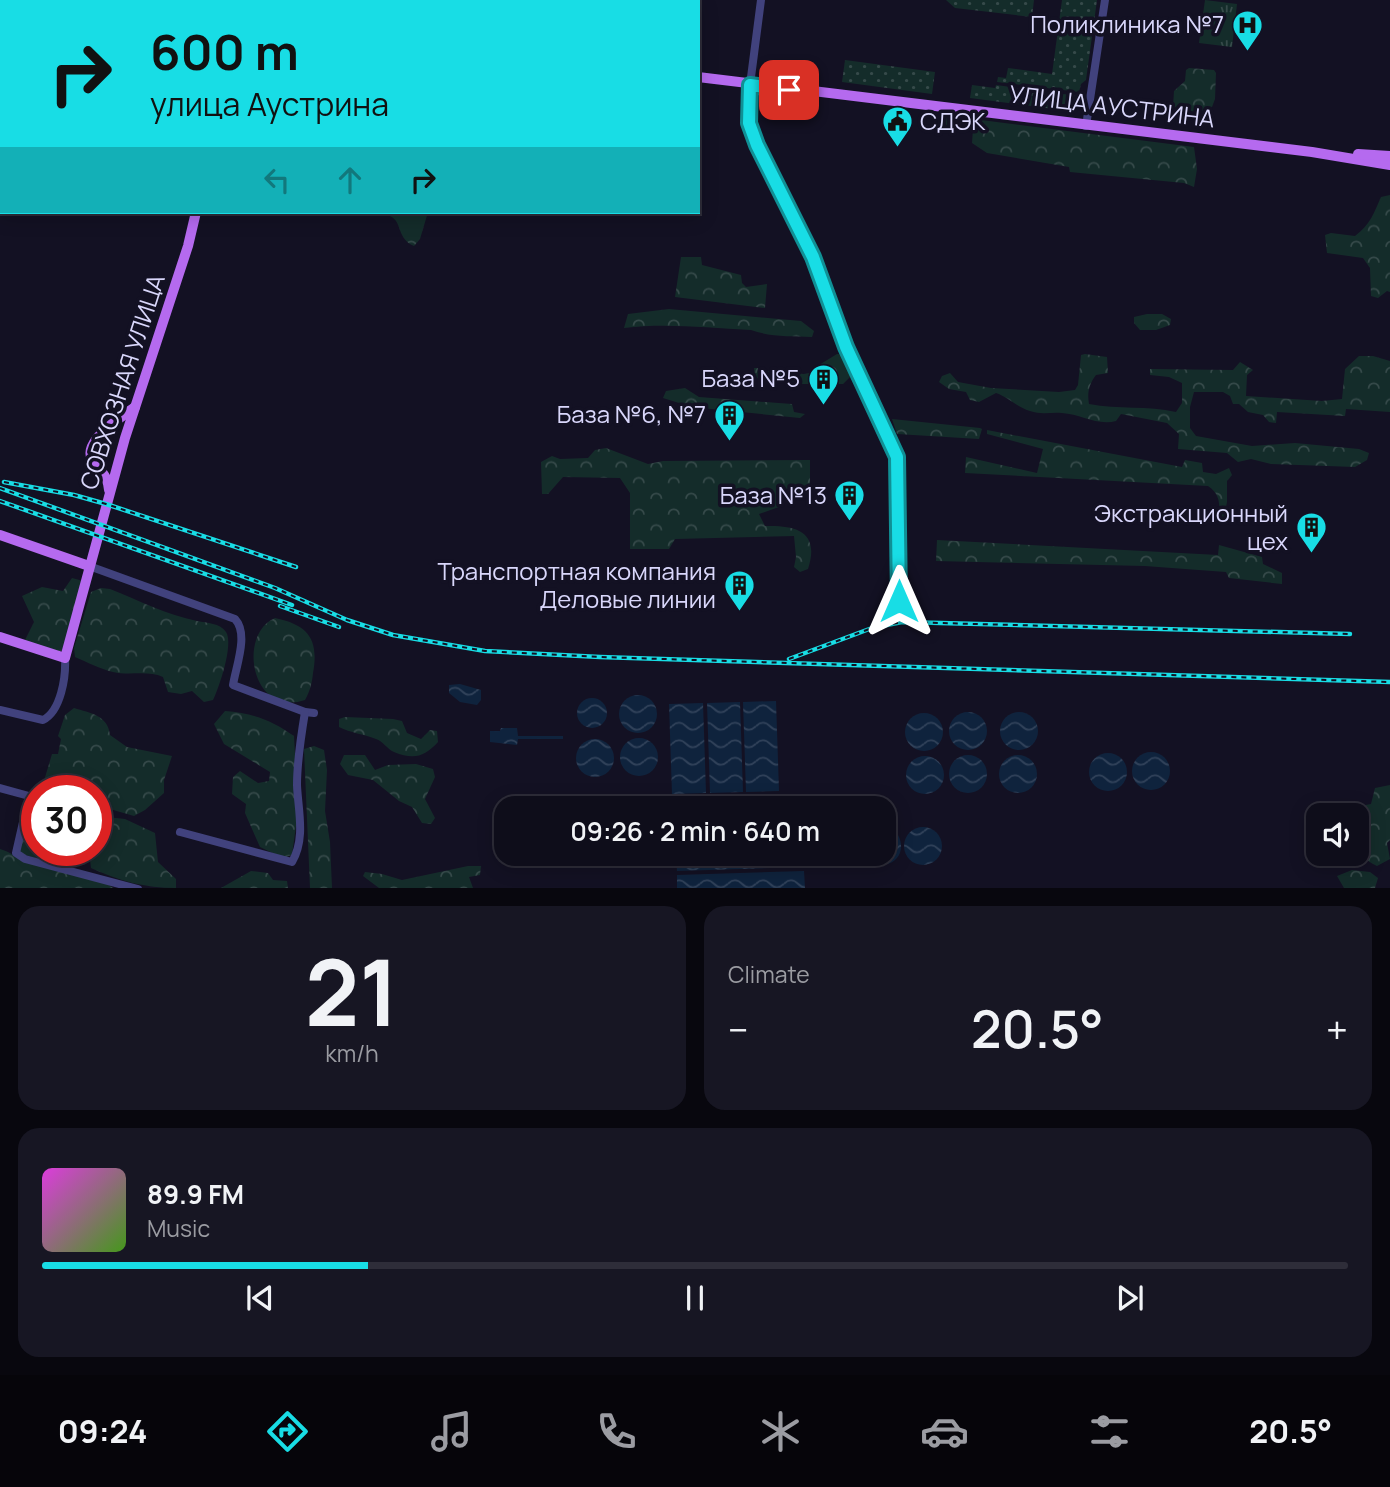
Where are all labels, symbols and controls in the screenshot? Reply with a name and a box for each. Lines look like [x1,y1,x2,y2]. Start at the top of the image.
place label: Поликлиника №7 [1030,7,1224,40]
hospital icon: Поликлиника №7 [1230,8,1264,52]
text: 600 m [150,18,299,85]
icon: right [35,28,126,119]
pin [759,60,819,120]
icon: arrive [770,71,808,109]
street label: УЛИЦА АУСТРИНА [1007,77,1217,134]
text: улица Аустрина [150,82,389,126]
place label: СДЭК [920,104,986,137]
public building icon: СДЭК [880,105,914,149]
icon: left [258,161,296,199]
icon: ahead [331,161,369,199]
icon: right [404,161,442,199]
street label: СОВХОЗНАЯ УЛИЦА [71,270,172,493]
place label: База №5 [701,361,800,394]
building icon: База №5 [806,362,840,406]
place label: База №6, №7 [557,397,706,430]
building icon: База №6, №7 [712,398,746,442]
place label: База №13 [720,478,827,511]
building icon: База №13 [833,479,867,523]
place label: Экстракционный цех [1094,496,1288,557]
building icon: Экстракционный цех [1294,511,1328,555]
place label: Транспортная компания Деловые линии [438,554,716,615]
position arrow [862,564,936,638]
building icon: Транспортная компания Деловые линии [722,569,756,613]
speed limit sign: 30 [21,775,112,866]
map controls [1306,803,1369,866]
button: sound [1306,803,1369,866]
text: 09:26 · 2 min · 640 m [570,813,820,849]
text: 21 [305,929,399,1053]
text: Climate [728,958,810,990]
text: 20.5° [971,993,1104,1064]
text: − [728,1003,749,1055]
text: + [1326,1003,1348,1055]
text: km/h [325,1037,379,1069]
text: 89.9 FM [147,1176,244,1212]
text: Music [147,1212,210,1244]
icon: previous [241,1279,279,1317]
icon: pause [676,1279,714,1317]
icon: next [1111,1279,1149,1317]
icon: directions [263,1407,312,1456]
icon: music [427,1407,476,1456]
icon: phone [592,1407,641,1456]
icon: climate [756,1407,805,1456]
icon: car [920,1407,969,1456]
icon: filters [1085,1407,1134,1456]
text: 09:24 [58,1409,147,1453]
text: 20.5° [1249,1409,1332,1453]

